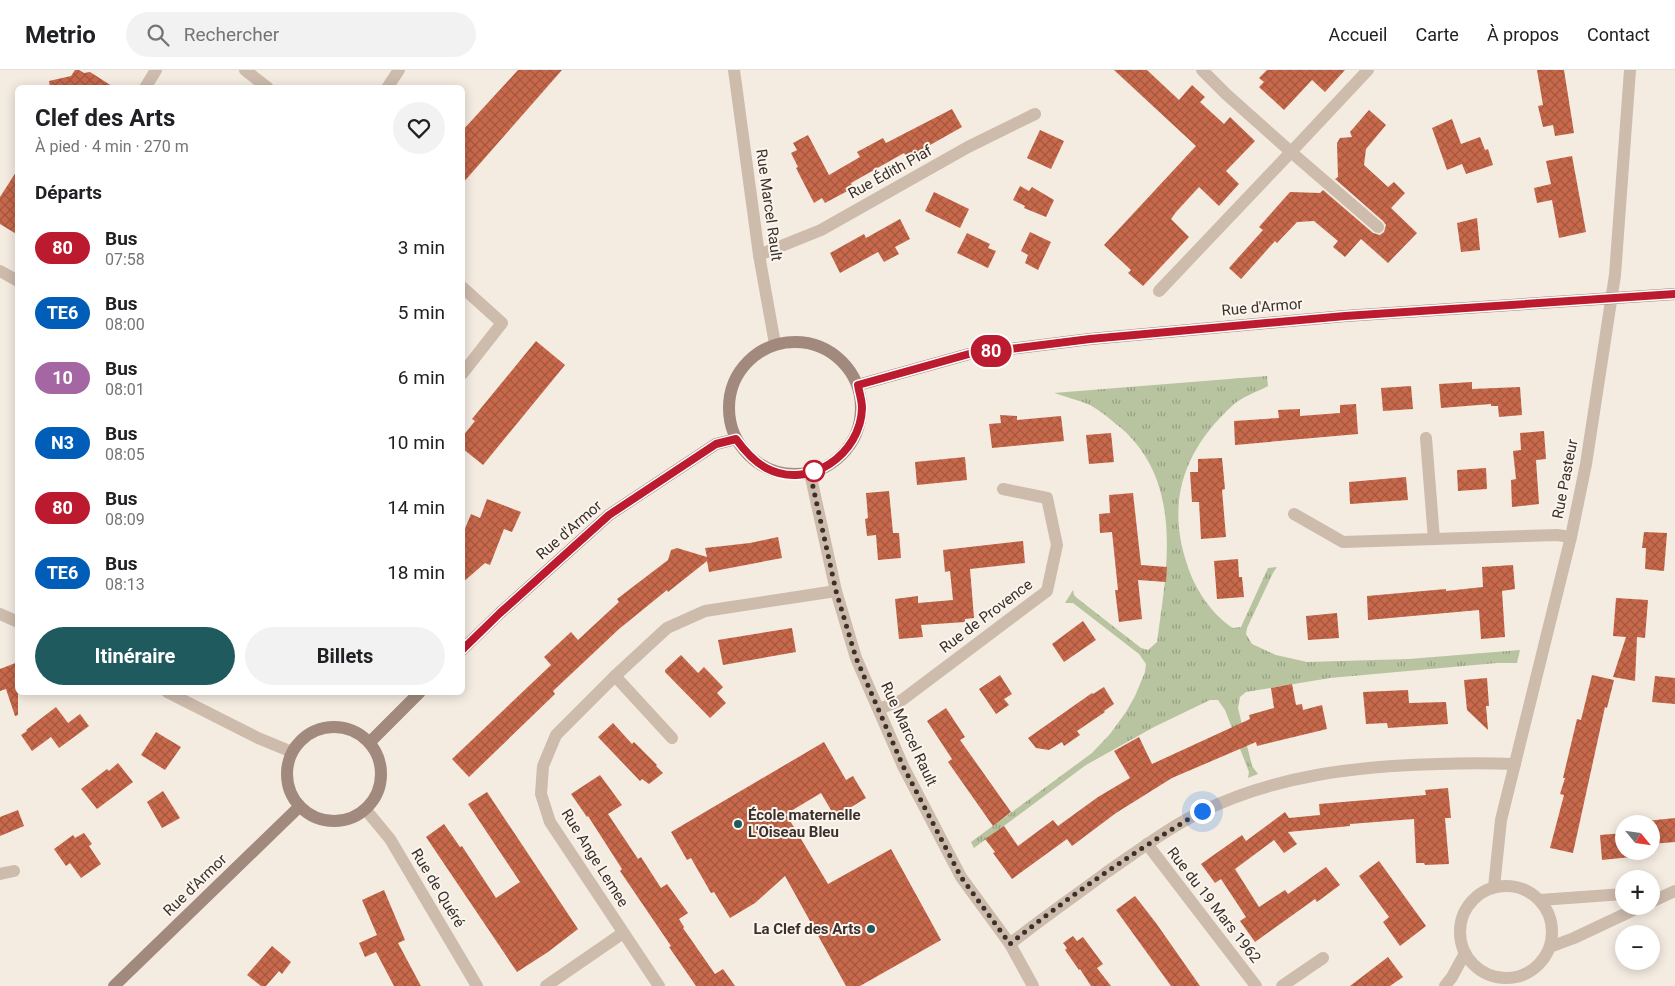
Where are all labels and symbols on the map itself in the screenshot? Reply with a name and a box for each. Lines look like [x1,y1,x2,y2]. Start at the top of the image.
street label: Rue Édith Piaf [845,141,936,202]
street label: Rue Marcel Rault [752,148,786,262]
street label: Rue d'Armor [1221,295,1303,319]
line badge: 80 [968,335,1014,367]
street label: Rue Pasteur [1548,438,1582,520]
unlabelled marker [803,460,825,482]
street label: Rue d'Armor [533,497,605,563]
street label: Rue de Provence [936,575,1036,657]
street label: Rue Marcel Rault [877,679,941,789]
your location [1190,799,1215,824]
street label: Rue Ange Lemee [558,806,632,910]
place label: École maternelle L'Oiseau Bleu [748,806,861,841]
north arrow [1615,815,1660,860]
marker: École maternelle L'Oiseau Bleu [732,818,744,830]
street label: Rue du 19 Mars 1962 [1163,844,1265,966]
street label: Rue de Quéré [407,845,469,931]
street label: Rue d'Armor [160,850,230,920]
place label: La Clef des Arts [753,920,861,938]
marker: La Clef des Arts [865,923,877,935]

